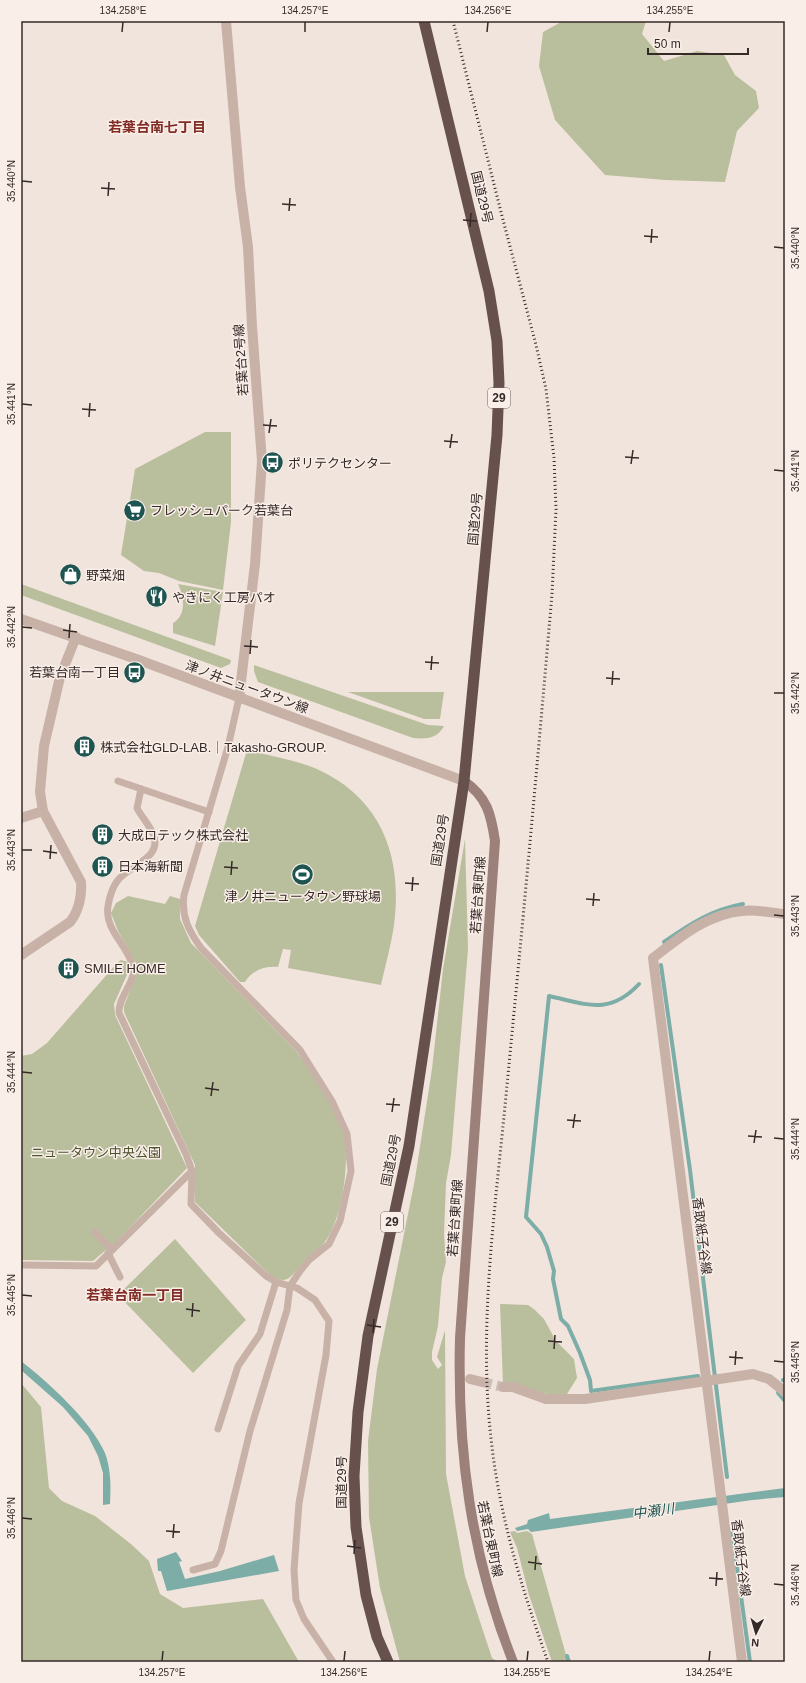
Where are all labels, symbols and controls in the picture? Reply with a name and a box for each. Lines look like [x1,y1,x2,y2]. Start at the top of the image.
text: 134.258°E [100,5,147,16]
text: 134.257°E [282,5,329,16]
text: 134.256°E [465,5,512,16]
text: 134.255°E [647,5,694,16]
scale bar [648,30,748,56]
text: 50 m [654,37,681,51]
district label: 若葉台南七丁目 [108,119,206,135]
text: 35.440°N [6,160,17,202]
street label: 国道29号 [468,169,496,225]
text: 35.440°N [790,227,801,269]
street label: 若葉台2号線 [231,323,251,397]
text: 35.441°N [6,383,17,425]
road number: 29 [488,388,510,408]
bus stop icon: ポリテクセンター [259,450,285,476]
text: 35.441°N [790,450,801,492]
place label: ポリテクセンター [288,456,392,471]
street label: 国道29号 [465,492,485,546]
supermarket icon: フレッシュパーク若葉台 [122,497,148,523]
place label: フレッシュパーク若葉台 [150,503,293,518]
shop icon: 野菜畑 [58,562,84,588]
place label: 野菜畑 [86,568,125,583]
restaurant icon: やきにく工房パオ [144,584,170,610]
place label: やきにく工房パオ [172,590,276,605]
text: 35.442°N [6,606,17,648]
street label: 津ノ井ニュータウン線 [183,658,311,716]
bus stop icon: 若葉台南一丁目 [122,659,148,685]
place label: 若葉台南一丁目 [29,665,120,680]
text: 35.442°N [790,672,801,714]
building icon: 株式会社GLD-LAB.｜Takasho-GROUP. [72,734,98,760]
place label: 株式会社GLD-LAB.｜Takasho-GROUP. [100,740,327,755]
street label: 国道29号 [428,812,452,868]
building icon: 大成ロテック株式会社 [89,822,115,848]
place label: 大成ロテック株式会社 [118,828,248,843]
text: 35.443°N [6,829,17,871]
building icon: 日本海新聞 [90,853,116,879]
street label: 若葉台東町線 [468,856,488,934]
place label: 日本海新聞 [118,859,183,874]
sports icon: 津ノ井ニュータウン野球場 [290,861,316,887]
place label: 津ノ井ニュータウン野球場 [225,889,381,904]
text: 35.443°N [790,895,801,937]
building icon: SMILE HOME [56,955,82,981]
place label: SMILE HOME [84,961,166,976]
text: 35.444°N [6,1051,17,1093]
text: 35.444°N [790,1118,801,1160]
street label: 国道29号 [379,1132,403,1188]
park label: ニュータウン中央公園 [31,1145,161,1160]
street label: 若葉台東町線 [445,1179,465,1257]
street label: 香取紙子谷線 [690,1196,714,1276]
road number: 29 [381,1212,403,1232]
text: 35.445°N [6,1274,17,1316]
district label: 若葉台南一丁目 [86,1287,184,1303]
text: 35.445°N [790,1341,801,1383]
street label: 国道29号 [334,1455,349,1509]
text: 35.446°N [6,1497,17,1539]
street label: 若葉台東町線 [475,1499,505,1579]
water label: 中瀬川 [631,1500,677,1522]
street label: 香取紙子谷線 [729,1518,753,1598]
text: 35.446°N [790,1564,801,1606]
north arrow [736,1613,776,1653]
text: N [751,1637,760,1649]
text: 134.257°E [139,1667,186,1678]
text: 134.256°E [321,1667,368,1678]
text: 134.255°E [504,1667,551,1678]
text: 134.254°E [686,1667,733,1678]

